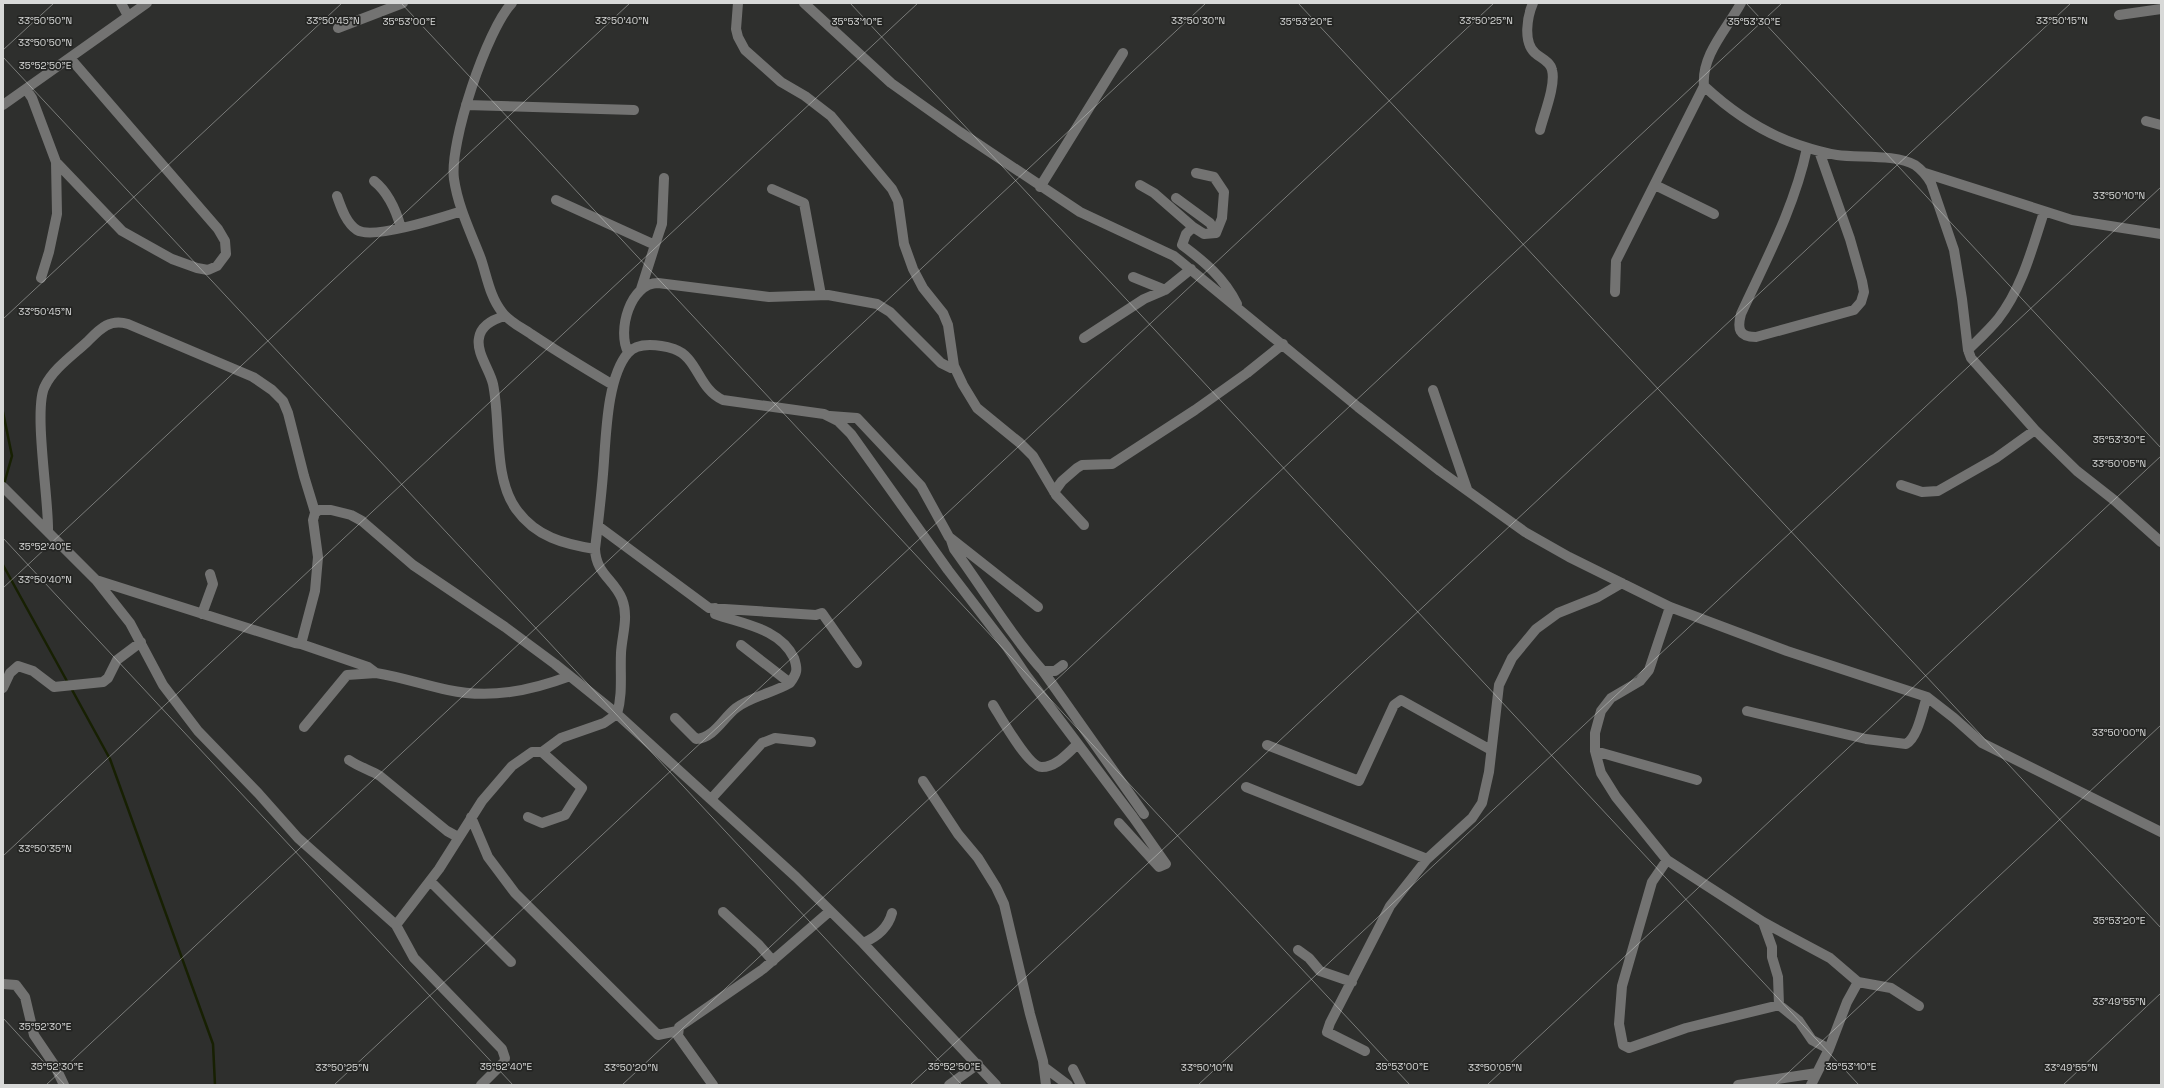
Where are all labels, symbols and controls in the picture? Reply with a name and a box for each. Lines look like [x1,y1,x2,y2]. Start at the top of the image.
text: 33°50'50"N [18,14,72,27]
text: 33°50'45"N [306,14,360,27]
text: 33°50'40"N [595,14,649,27]
text: 33°50'30"N [1171,14,1225,27]
text: 33°50'25"N [1459,14,1513,27]
text: 33°50'15"N [2036,14,2088,27]
text: 35°53'00"E [382,15,436,28]
text: 35°53'10"E [832,15,883,28]
text: 35°53'20"E [1280,15,1333,28]
text: 35°53'30"E [1728,15,1781,28]
text: 33°50'50"N [18,36,72,49]
text: 35°52'50"E [19,59,72,72]
text: 33°50'10"N [2093,189,2145,202]
text: 33°50'45"N [18,305,72,318]
text: 35°53'30"E [2093,433,2146,446]
text: 33°50'05"N [2092,457,2146,470]
text: 35°52'40"E [19,540,72,553]
text: 33°50'40"N [18,573,72,586]
text: 33°50'00"N [2092,726,2146,739]
text: 33°50'35"N [18,842,72,855]
text: 35°53'20"E [2093,914,2146,927]
text: 33°49'55"N [2092,995,2146,1008]
text: 35°52'30"E [19,1020,72,1033]
text: 35°52'30"E [31,1060,84,1073]
text: 35°52'40"E [480,1060,533,1073]
text: 35°52'50"E [928,1060,981,1073]
text: 35°53'00"E [1375,1060,1429,1073]
text: 35°53'10"E [1826,1060,1877,1073]
text: 33°50'25"N [315,1061,369,1074]
text: 33°50'20"N [604,1061,658,1074]
text: 33°50'10"N [1181,1061,1233,1074]
text: 33°50'05"N [1468,1061,1522,1074]
text: 33°49'55"N [2044,1061,2098,1074]

